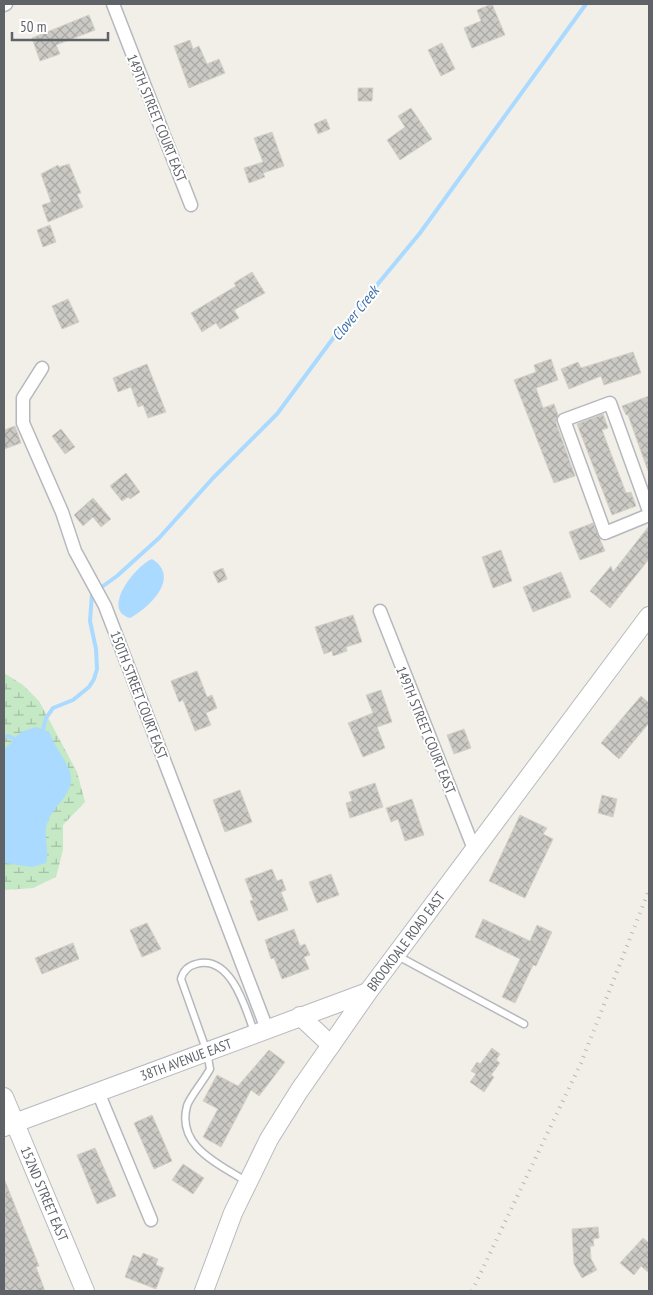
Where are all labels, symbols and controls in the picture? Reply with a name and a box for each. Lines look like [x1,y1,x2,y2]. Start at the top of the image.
scale bar [12,10,109,42]
text: 50 m [20,17,46,36]
street label: 149TH STREET COURT EAST [123,51,191,185]
water label: Clover Creek [327,280,384,344]
street label: 150TH STREET COURT EAST [106,628,172,762]
street label: 149TH STREET COURT EAST [392,663,460,797]
street label: BROOKDALE ROAD EAST [363,888,449,995]
street label: 38TH AVENUE EAST [138,1034,235,1085]
street label: 152ND STREET EAST [17,1144,73,1245]

